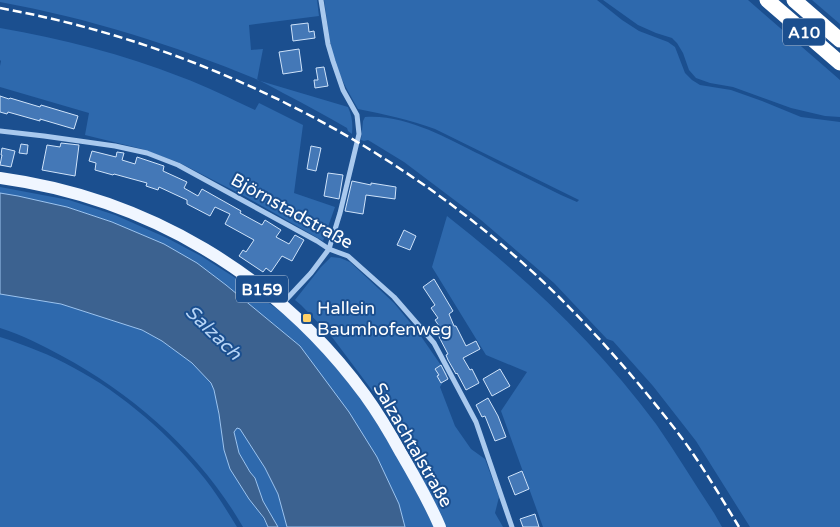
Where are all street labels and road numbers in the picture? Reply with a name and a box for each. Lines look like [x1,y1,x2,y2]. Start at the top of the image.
road number: A10 [783,18,825,46]
street label: Björnstadstraße [227,168,357,254]
road number: B159 [236,276,288,302]
street label: Salzachtalstraße [368,379,458,511]

